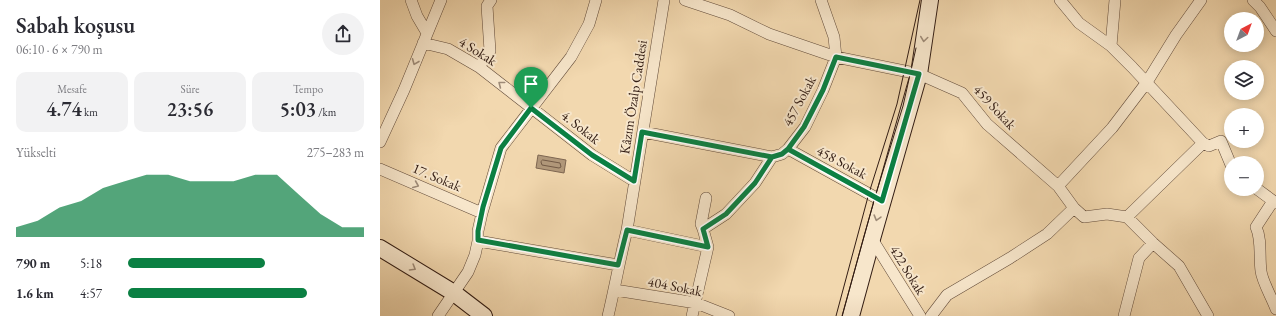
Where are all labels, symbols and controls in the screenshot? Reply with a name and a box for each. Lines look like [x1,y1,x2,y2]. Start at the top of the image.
text: Sabah koşusu [16,11,135,40]
north arrow [1224,12,1264,52]
map controls [1224,12,1264,196]
button: share [322,13,364,55]
street label: 4 Sokak [456,32,501,70]
one-way arrow [920,36,929,42]
street label: Kâzım Özalp Caddesi [615,38,651,155]
text: 06:10 · 6 × 790 m [16,41,103,58]
one-way arrow [412,58,420,65]
button: layers [1224,60,1264,100]
pin [514,67,548,108]
street label: 457 Sokak [778,72,820,129]
icon: arrive [520,73,542,95]
one-way arrow [498,81,505,88]
street label: 459 Sokak [970,81,1021,134]
text: Mesafe [57,82,87,96]
text: Süre [181,82,199,96]
text: Tempo [293,82,323,96]
text: 4.74 [46,96,82,122]
text: 23:56 [167,96,213,122]
text: 5:03 [280,96,316,122]
text: km [82,105,98,119]
text: /km [316,105,336,119]
street label: 4. Sokak [558,106,604,148]
button: + [1224,108,1264,148]
street label: 458 Sokak [814,141,871,183]
text: Yükselti [16,144,56,161]
text: 275–283 m [307,144,364,161]
button: − [1224,156,1264,196]
street label: 17. Sokak [410,159,465,195]
one-way arrow [411,180,419,188]
one-way arrow [874,215,882,222]
street label: 422 Sokak [886,242,930,298]
text: 790 m [16,255,50,272]
text: 5:18 [80,255,102,272]
one-way arrow [409,264,416,271]
street label: 404 Sokak [646,272,704,300]
text: 1.6 km [16,285,54,302]
text: 4:57 [80,285,102,302]

